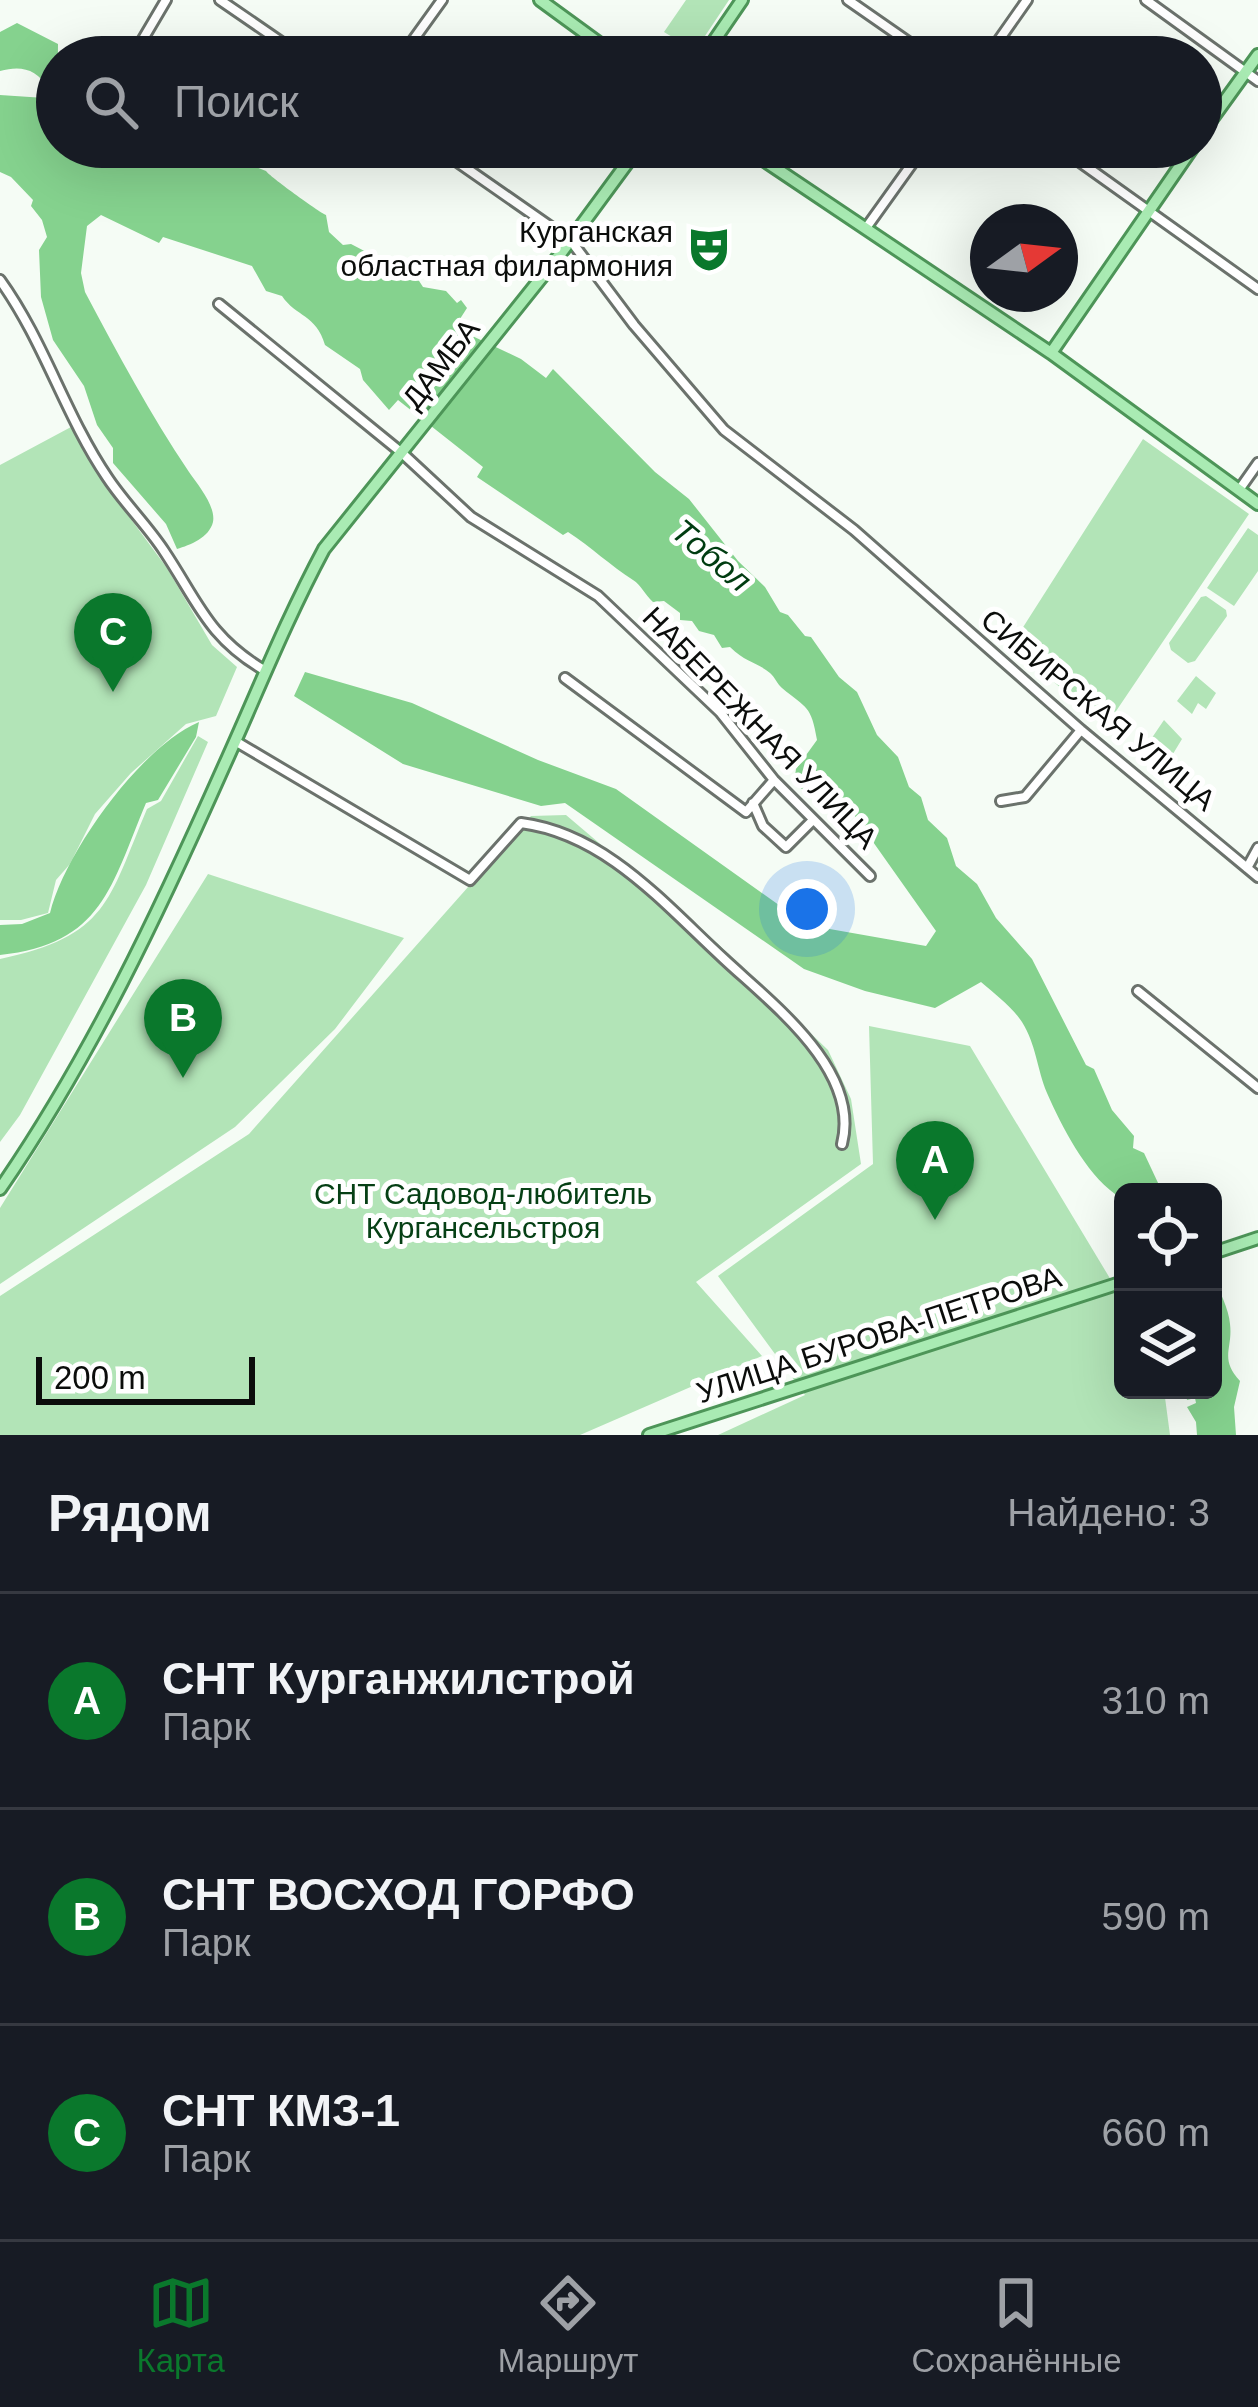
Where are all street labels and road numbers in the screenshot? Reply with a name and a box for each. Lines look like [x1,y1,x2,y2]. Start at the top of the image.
street label: ДАМБА [395,312,486,415]
street label: НАБЕРЕЖНАЯ УЛИЦА [637,600,884,855]
street label: СИБИРСКАЯ УЛИЦА [975,602,1222,817]
street label: УЛИЦА БУРОВА-ПЕТРОВА [692,1260,1065,1409]

